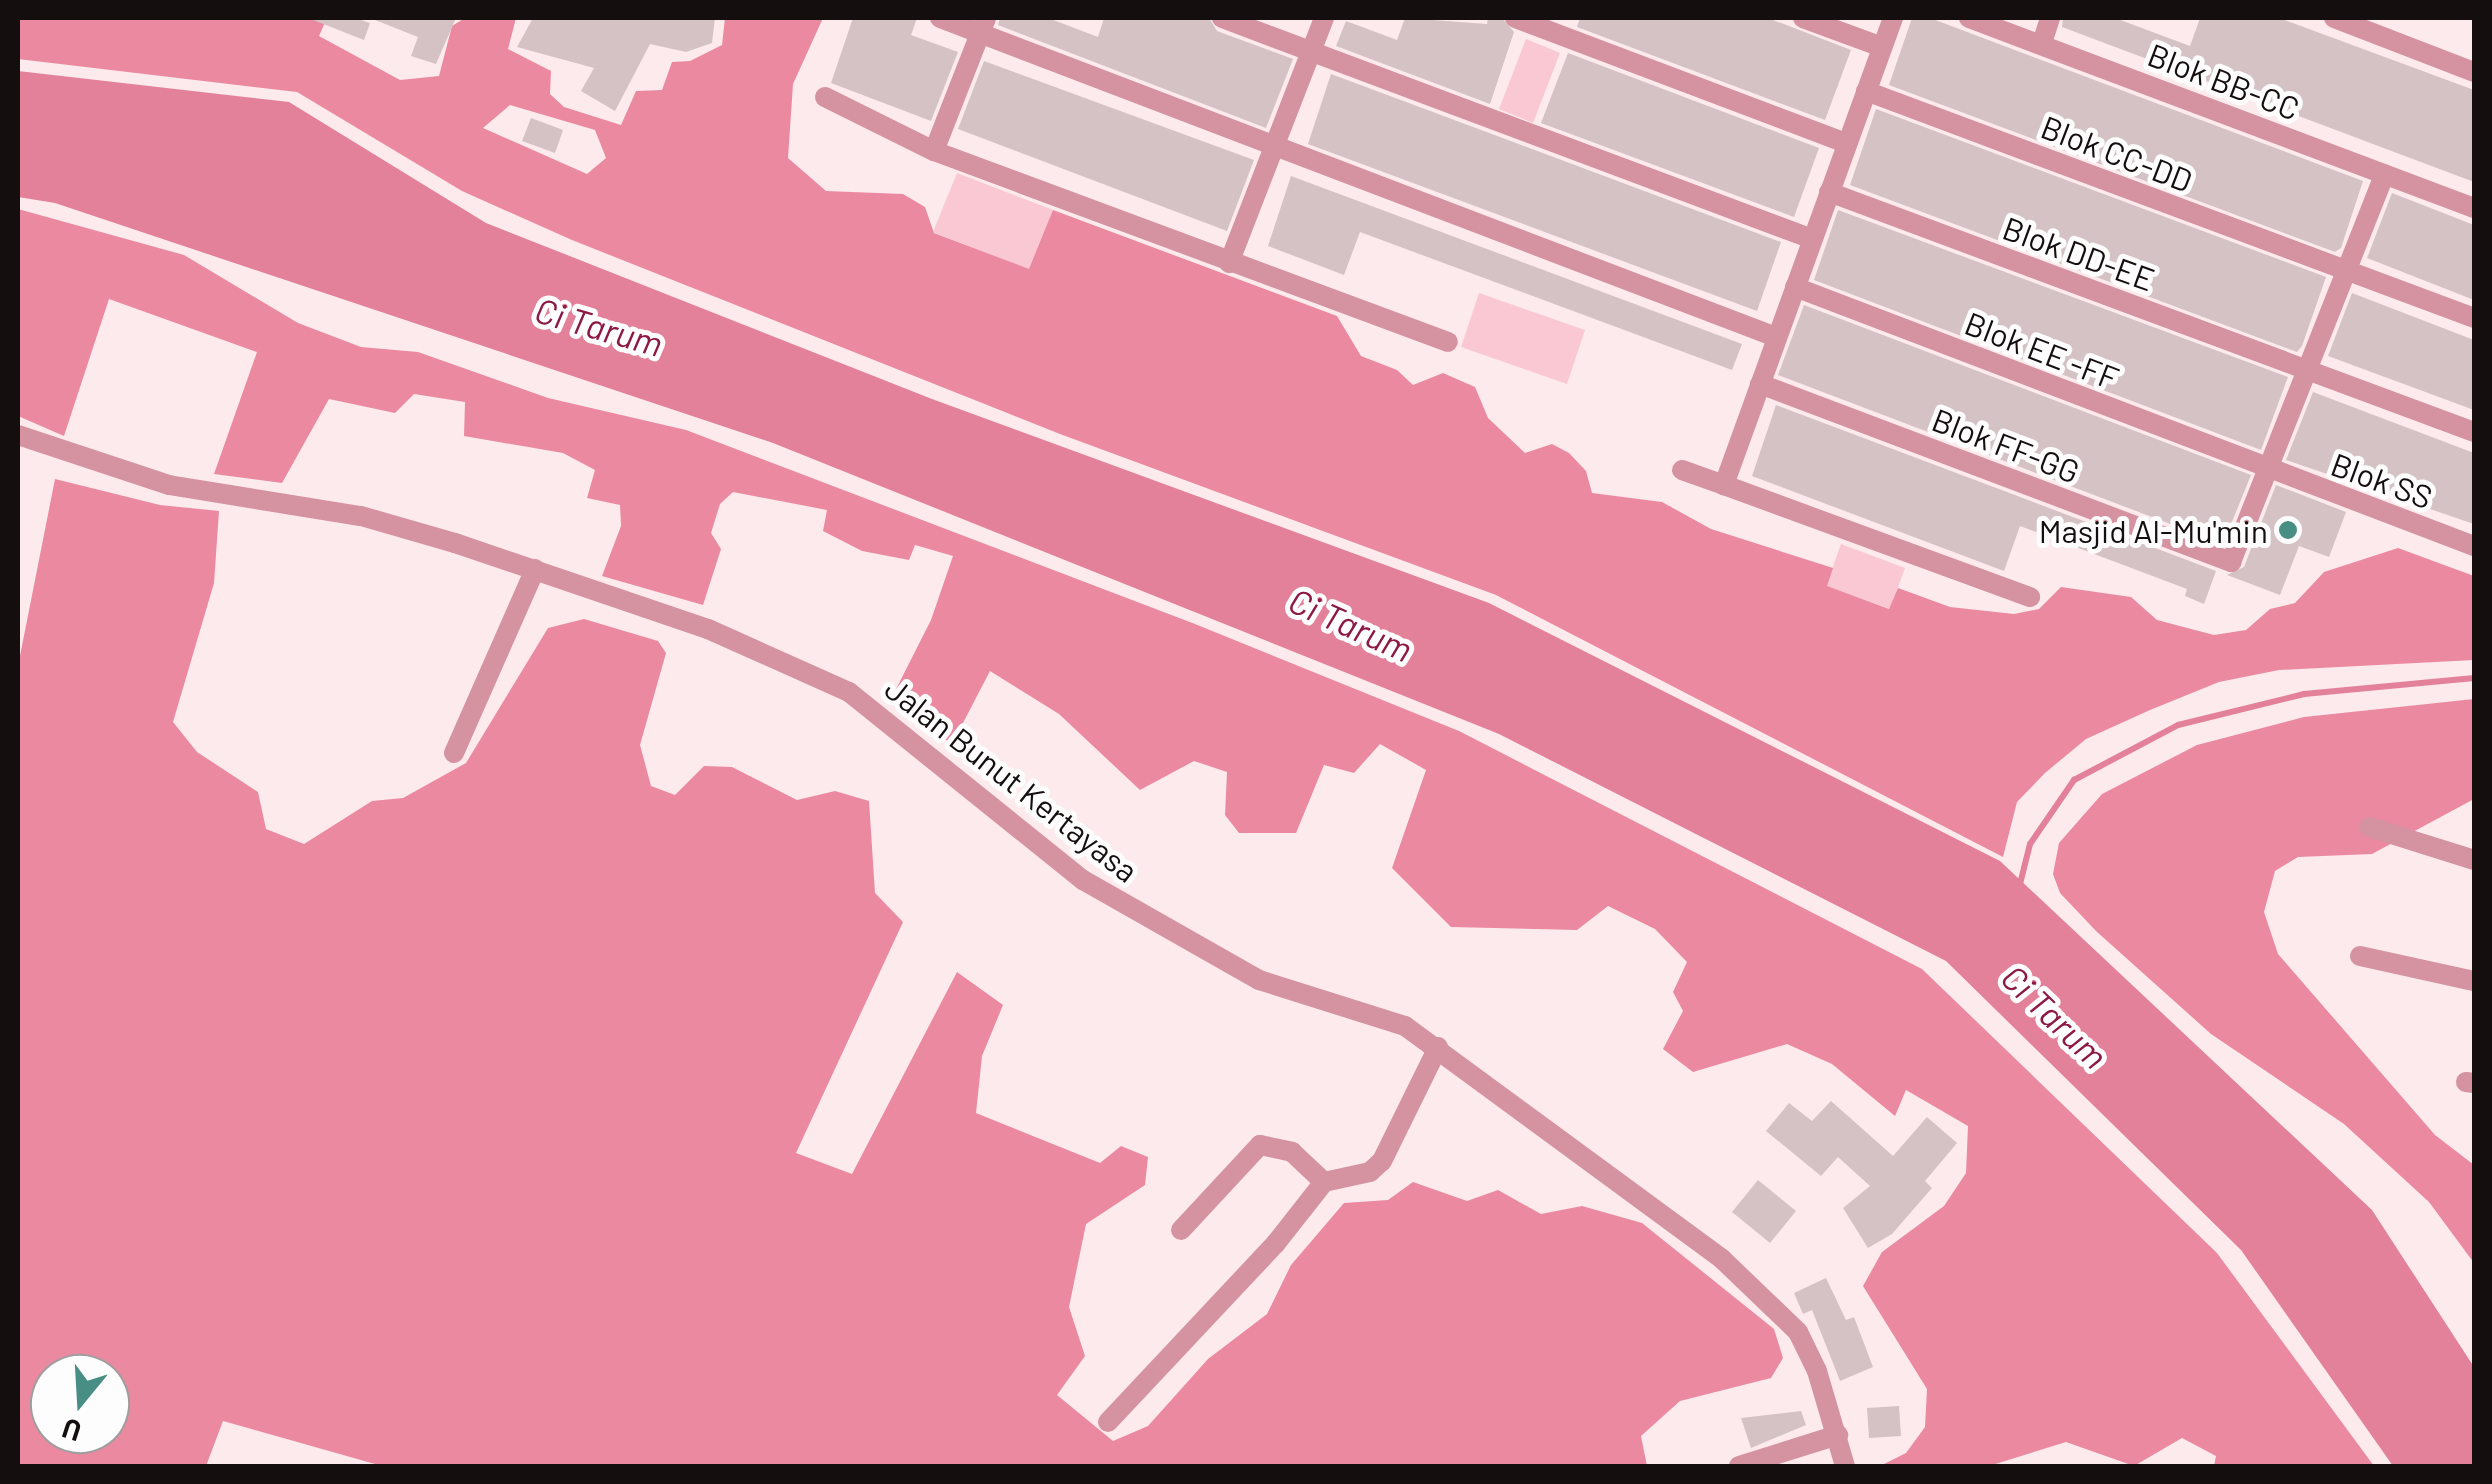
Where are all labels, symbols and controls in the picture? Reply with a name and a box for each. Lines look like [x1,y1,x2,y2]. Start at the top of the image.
street label: Blok BB-CC [2143,35,2305,127]
street label: Blok CC-DD [2036,107,2198,199]
street label: Blok DD-EE [1998,208,2160,298]
water label: Ci Tarum [530,288,668,364]
street label: Blok EE -FF [1960,303,2124,397]
street label: Blok FF-GG [1927,399,2085,491]
street label: Blok SS [2326,444,2438,516]
place label: Masjid Al-Mu'min [2039,511,2268,549]
marker: Masjid Al-Mu'min [2277,519,2299,541]
water label: Ci Tarum [1283,578,1419,670]
street label: Jalan Bunut Kertayasa [878,668,1146,890]
water label: Ci Tarum [1993,956,2117,1076]
north arrow [30,1354,130,1454]
text: U [58,1412,85,1450]

